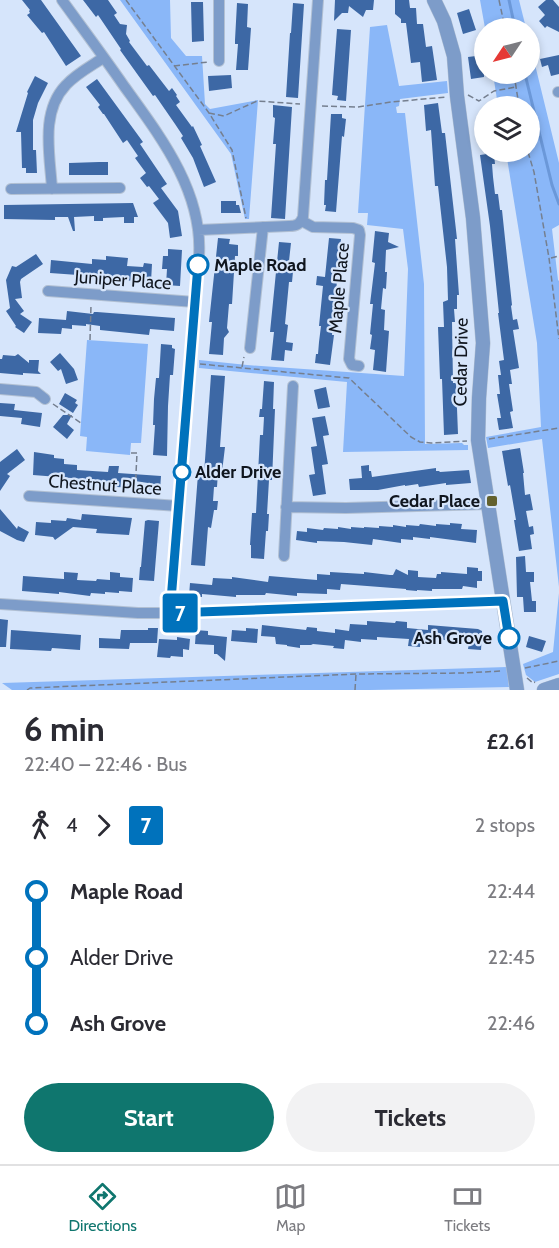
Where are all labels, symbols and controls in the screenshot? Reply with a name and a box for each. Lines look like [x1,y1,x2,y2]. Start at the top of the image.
north arrow [474,18,540,84]
map controls [474,18,540,162]
button: layers [474,96,540,162]
street label: Maple Place [324,242,354,334]
marker: Maple Road [187,254,209,276]
place label: Maple Road [214,254,307,276]
street label: Juniper Place [73,266,172,294]
street label: Cedar Drive [449,317,473,407]
place label: Alder Drive [195,461,281,483]
marker: Alder Drive [173,463,191,481]
street label: Chestnut Place [48,470,162,500]
place label: Cedar Place [389,490,480,512]
marker: Cedar Place [485,494,499,508]
line badge: 7 [160,594,200,632]
text: 7 [175,601,185,626]
place label: Ash Grove [413,627,492,649]
marker: Ash Grove [498,627,520,649]
text: 6 min [24,709,105,749]
text: £2.61 [487,728,535,755]
text: 22:40 – 22:46 · Bus [24,752,187,776]
icon: walk [24,809,57,842]
icon: forward [87,809,120,842]
text: 4 [66,813,78,837]
text: 7 [141,813,151,838]
text: 2 stops [475,813,535,837]
text: Maple Road [70,878,183,905]
text: 22:44 [487,879,535,903]
text: Alder Drive [70,944,173,971]
text: 22:45 [488,945,535,969]
text: Ash Grove [70,1010,166,1037]
text: 22:46 [487,1011,535,1035]
button: Start [24,1083,274,1152]
button: Tickets [286,1083,535,1152]
tab: Directions [69,1180,137,1235]
tab: Map [274,1180,307,1235]
tab: Tickets [444,1180,490,1235]

